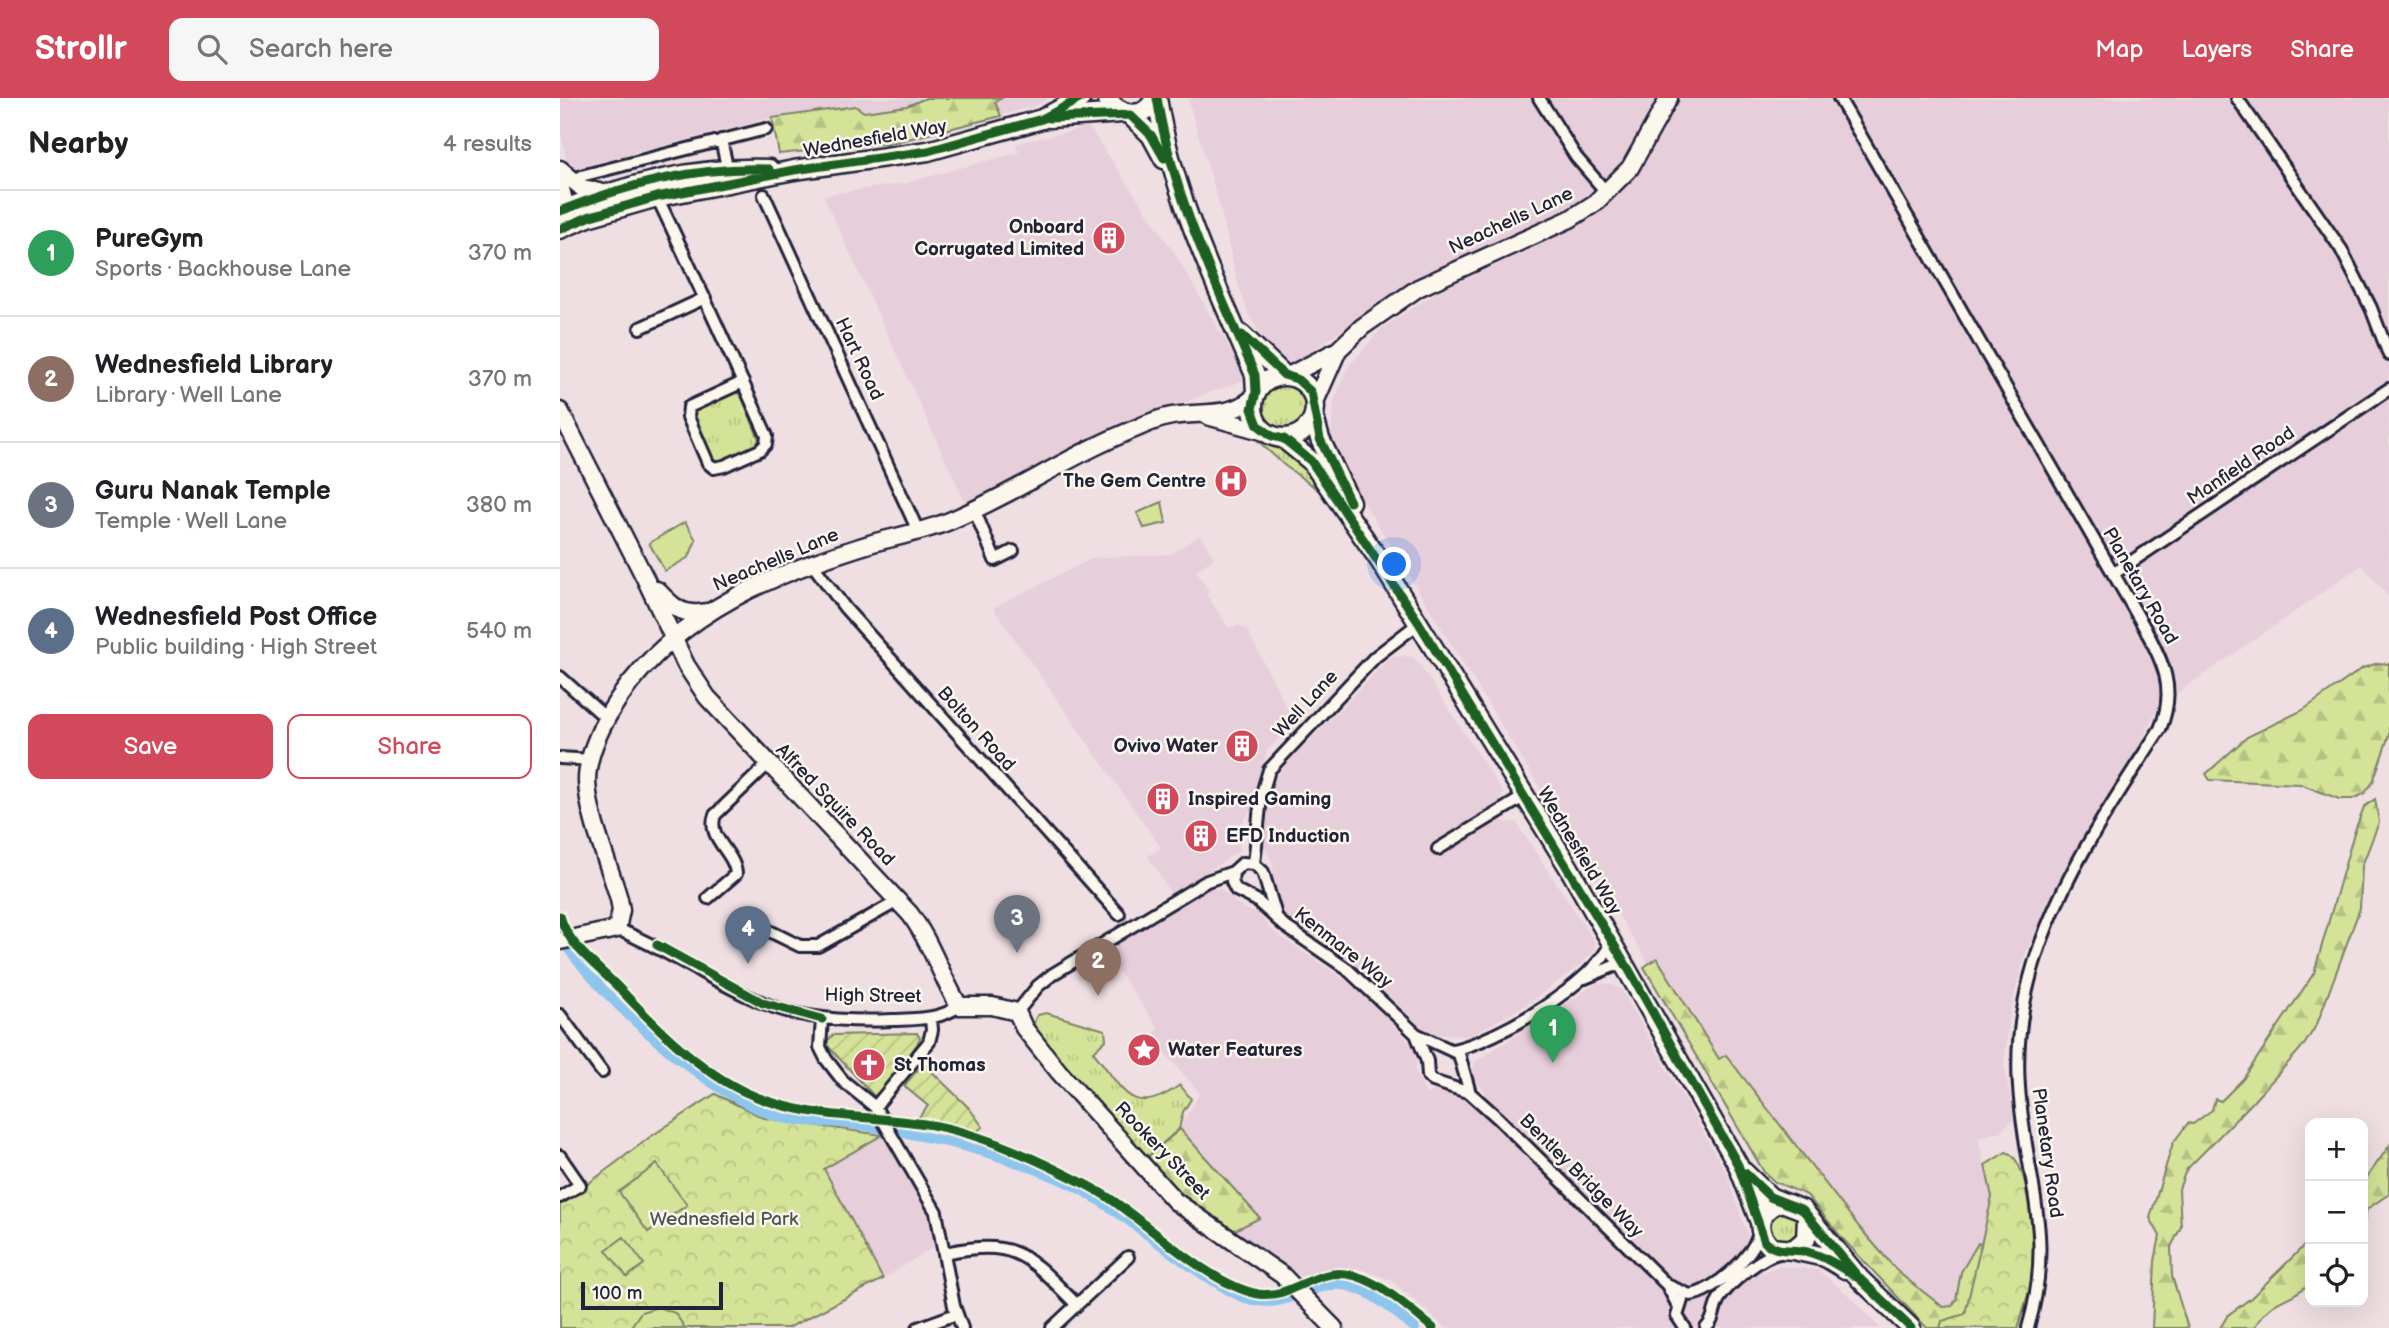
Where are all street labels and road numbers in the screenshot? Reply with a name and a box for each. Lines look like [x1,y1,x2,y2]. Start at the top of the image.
street label: Wednesfield Way [801,115,949,163]
street label: Neachells Lane [1445,182,1577,260]
street label: Hart Road [830,314,888,404]
street label: Manfield Road [2183,422,2299,510]
street label: Neachells Lane [710,523,842,597]
street label: Planetary Road [2097,524,2183,648]
street label: Well Lane [1269,665,1343,743]
street label: Bolton Road [932,682,1020,776]
street label: Alfred Squire Road [771,739,899,871]
street label: Wednesfield Way [1532,783,1626,920]
street label: Kenmare Way [1289,903,1397,994]
street label: High Street [824,984,922,1008]
street label: Planetary Road [2026,1087,2068,1219]
street label: Rookery Street [1109,1097,1215,1205]
street label: Bentley Bridge Way [1514,1109,1648,1243]

